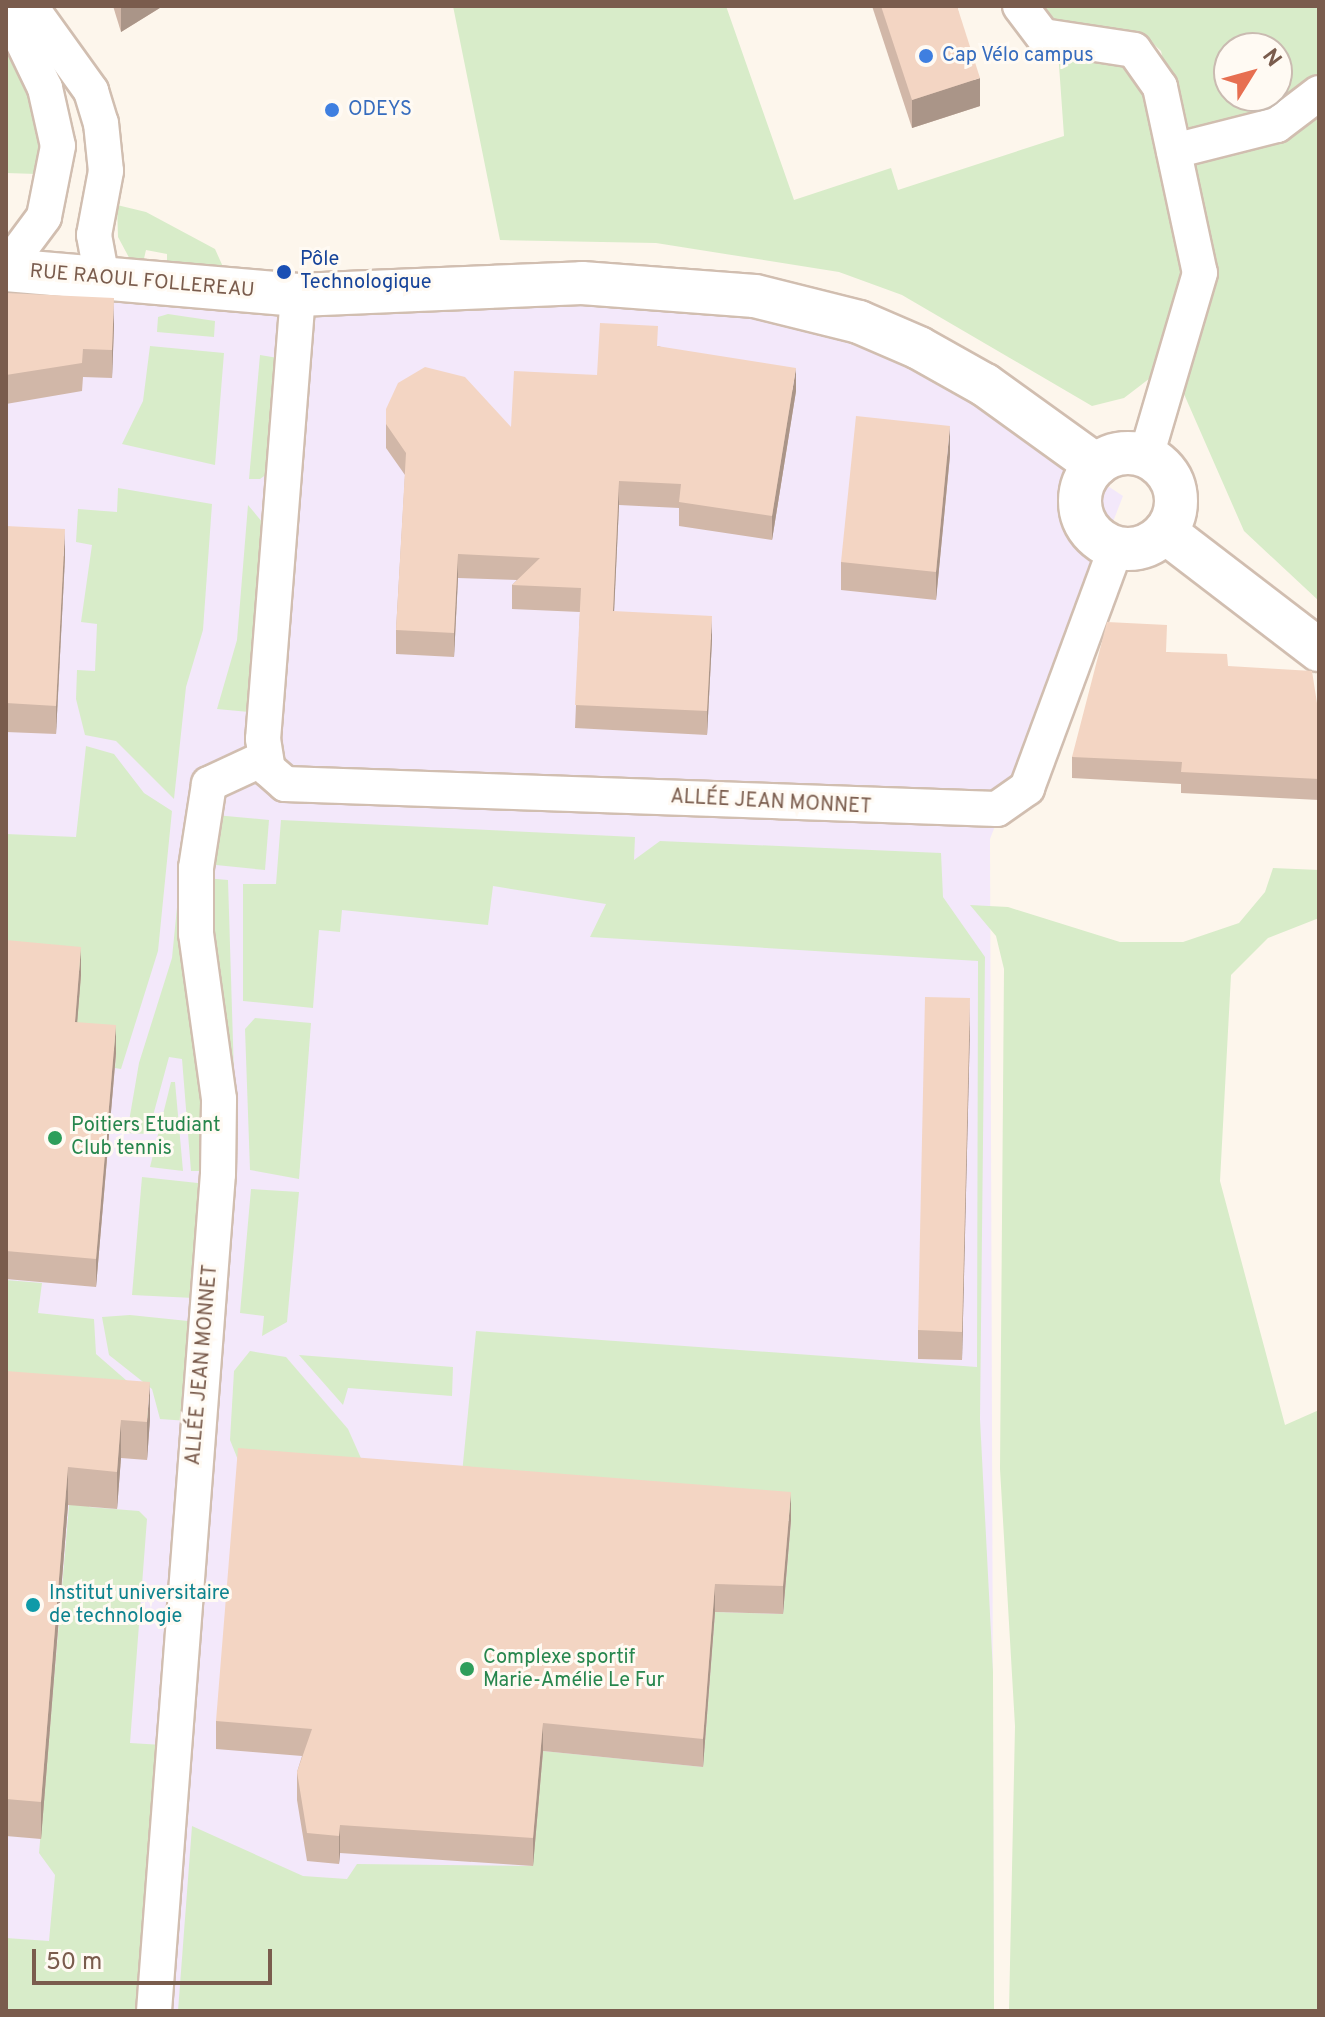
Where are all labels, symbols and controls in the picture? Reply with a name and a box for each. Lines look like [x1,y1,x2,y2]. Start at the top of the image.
north arrow [1213,32,1293,112]
place label: Cap Vélo campus [942,44,1094,68]
text: N [1255,44,1286,73]
marker: Cap Vélo campus [917,47,935,65]
place label: ODEYS [348,98,412,122]
marker: ODEYS [323,101,341,119]
place label: Pôle Technologique [300,248,431,295]
street label: RUE RAOUL FOLLEREAU [28,260,256,304]
marker: Pôle Technologique [275,263,293,281]
street label: ALLÉE JEAN MONNET [670,786,872,820]
place label: Poitiers Etudiant Club tennis [71,1114,220,1161]
marker: Poitiers Etudiant Club tennis [46,1129,64,1147]
street label: ALLÉE JEAN MONNET [182,1264,224,1466]
place label: Institut universitaire de technologie [49,1582,230,1629]
marker: Institut universitaire de technologie [24,1596,42,1614]
place label: Complexe sportif Marie-Amélie Le Fur [483,1646,664,1693]
marker: Complexe sportif Marie-Amélie Le Fur [458,1660,476,1678]
scale bar [36,1933,276,1983]
text: 50 m [46,1948,102,1978]

